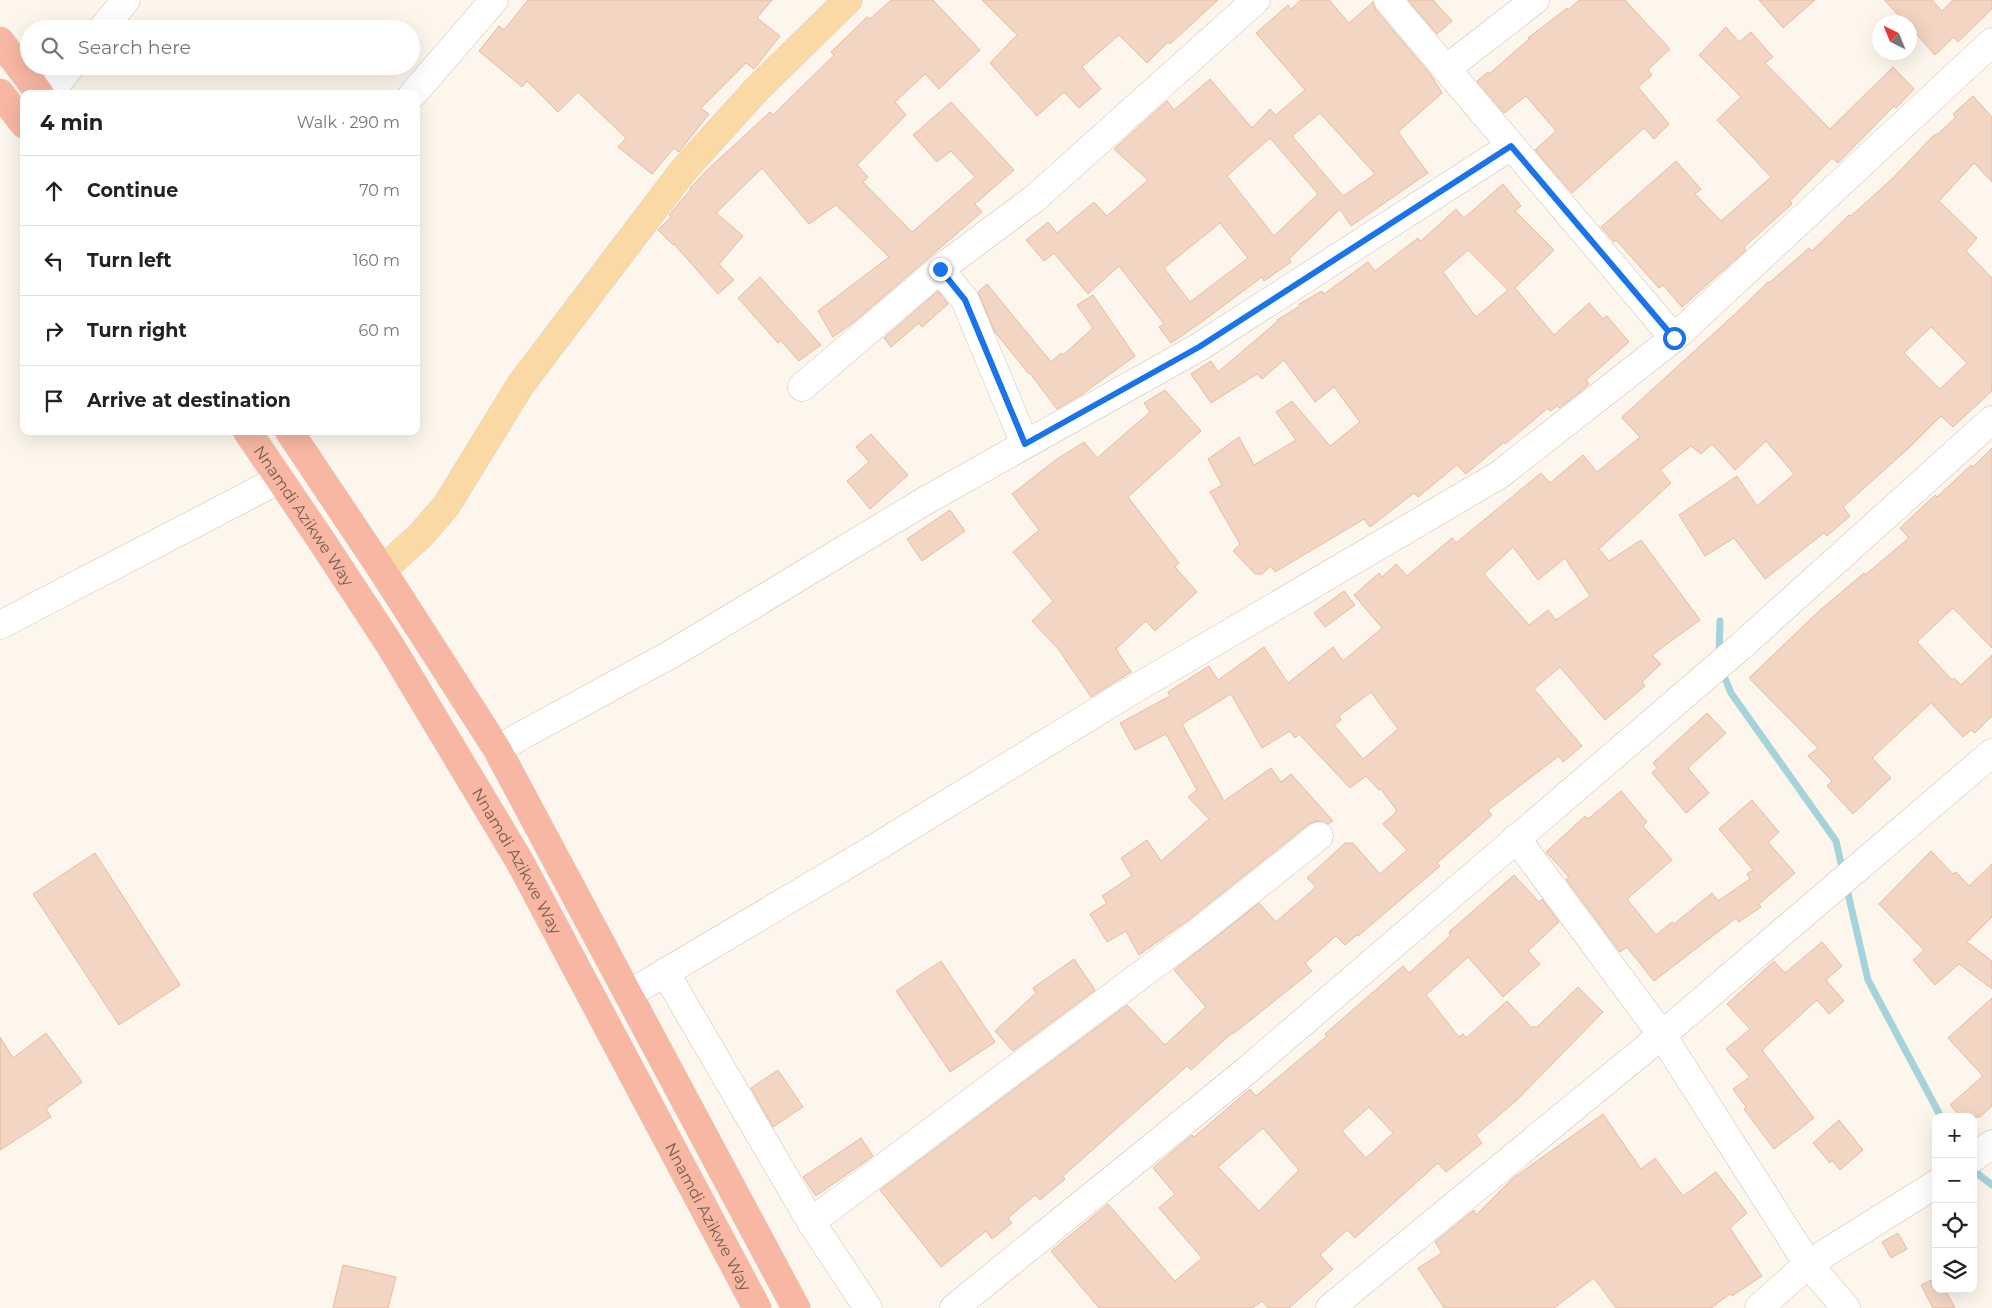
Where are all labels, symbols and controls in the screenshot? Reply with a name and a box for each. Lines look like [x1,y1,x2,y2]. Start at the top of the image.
north arrow [1872,15,1917,60]
search box [20,20,420,75]
icon: search [38,34,66,62]
text: Search here [78,36,191,59]
text: 4 min [40,110,103,135]
text: Walk · 290 m [297,113,400,132]
icon: ahead [40,177,68,205]
text: Continue [87,179,178,202]
text: 70 m [359,181,400,200]
icon: left [40,247,68,275]
text: Turn left [87,249,172,272]
text: 160 m [353,251,400,270]
route end [929,258,952,281]
icon: right [40,317,68,345]
text: Turn right [87,319,187,342]
text: 60 m [358,321,400,340]
route start [1663,327,1686,350]
icon: arrive [40,387,68,415]
text: Arrive at destination [87,389,291,412]
street label: Nnamdi Azikwe Way [250,442,358,590]
street label: Nnamdi Azikwe Way [468,784,566,938]
map controls [1932,1113,1977,1293]
button: + [1932,1113,1977,1158]
street label: Nnamdi Azikwe Way [661,1140,755,1295]
button: − [1932,1158,1977,1203]
button: locate [1932,1203,1977,1248]
button: layers [1932,1248,1977,1293]

